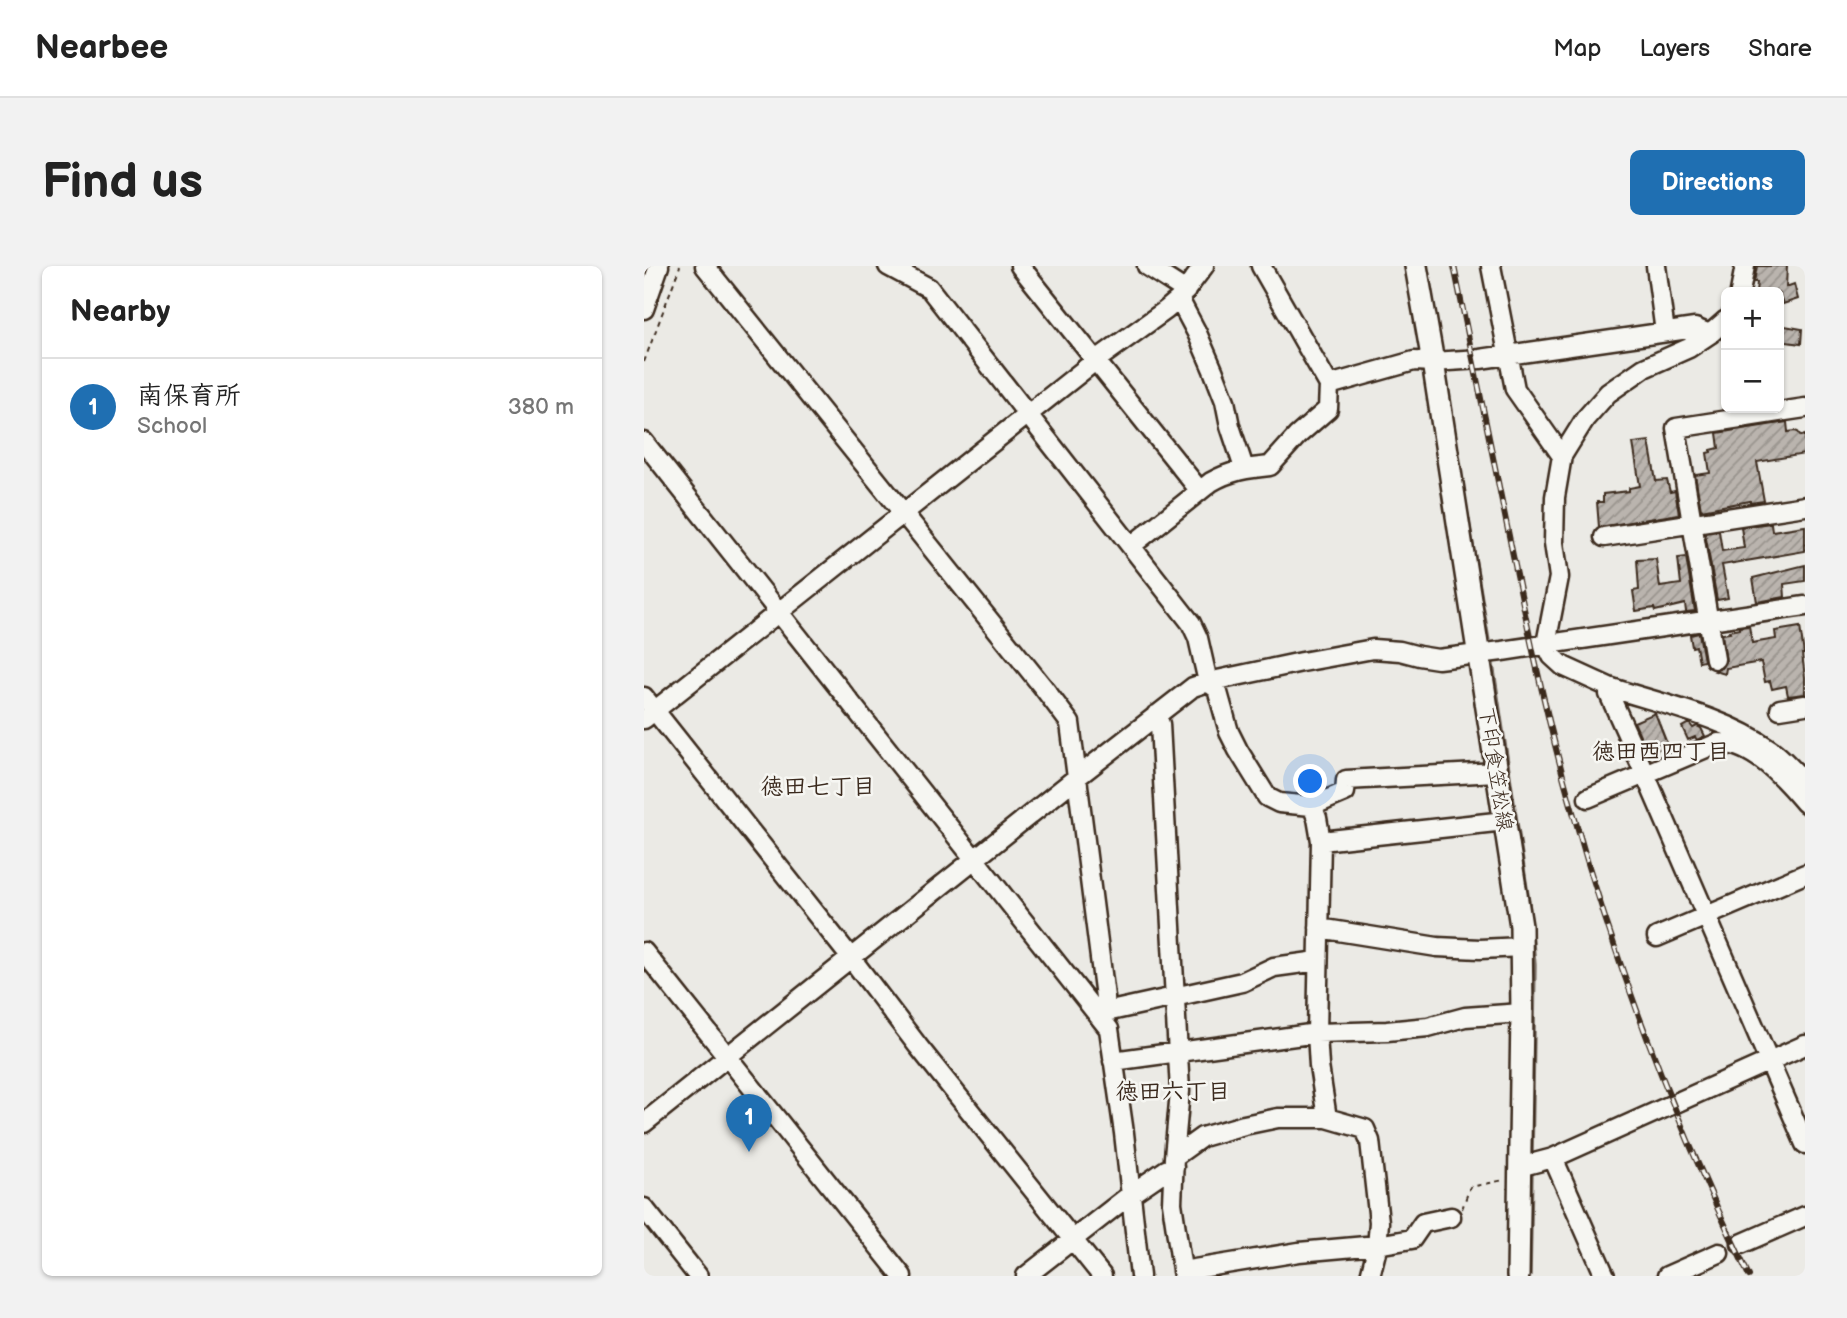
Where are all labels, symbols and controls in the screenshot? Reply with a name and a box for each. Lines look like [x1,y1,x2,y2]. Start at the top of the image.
text: Nearbee [35,28,168,68]
text: Map [1553,34,1601,63]
text: Layers [1639,34,1710,63]
text: Share [1748,34,1812,63]
button: Directions [1630,150,1805,215]
text: Find us [42,153,203,212]
map controls [1721,287,1784,413]
button: + [1721,287,1784,350]
text: Nearby [70,294,170,330]
button: − [1721,350,1784,413]
text: 南保育所 [137,381,241,412]
text: 1 [88,393,98,421]
text: 380 m [508,393,574,421]
text: School [137,412,207,440]
street label: 下印食笠松線 [1473,705,1518,833]
district label: 徳田西四丁目 [1592,738,1730,766]
your location [1293,764,1327,798]
district label: 徳田七丁目 [761,773,876,801]
district label: 徳田六丁目 [1116,1078,1231,1106]
pin: 1 [726,1094,772,1152]

